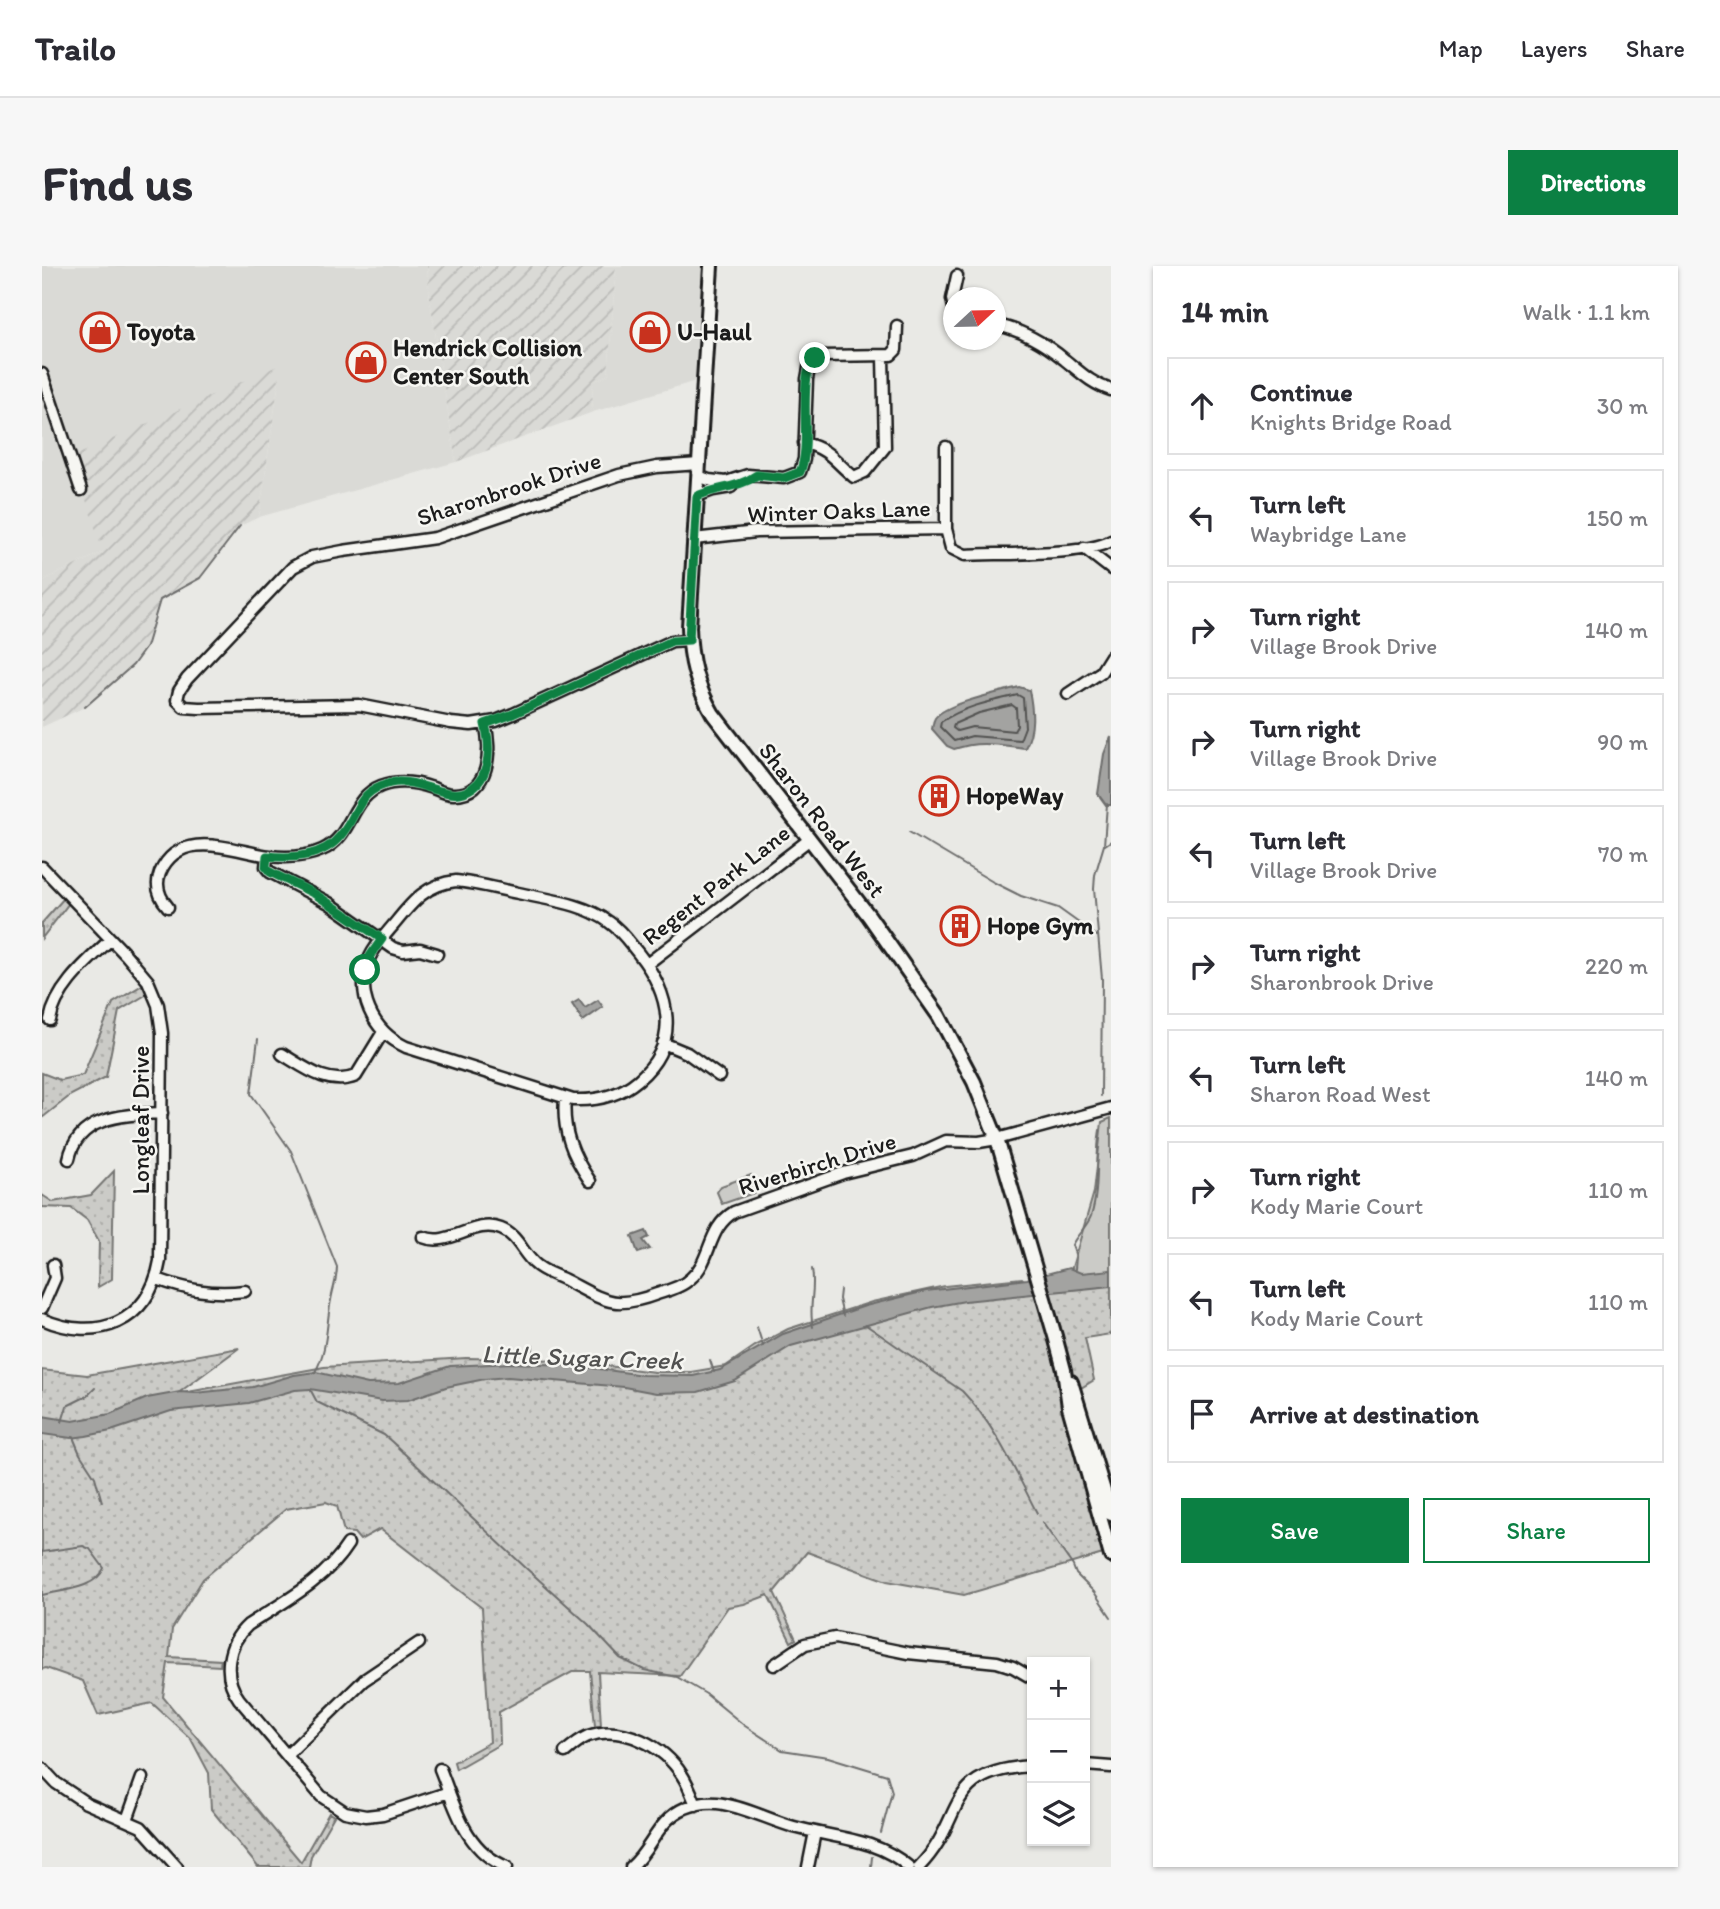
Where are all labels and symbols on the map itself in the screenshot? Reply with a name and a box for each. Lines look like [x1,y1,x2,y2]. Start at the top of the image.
north arrow [943,287,1006,350]
shop icon: Toyota [79,311,121,353]
shop icon: U-Haul [629,311,671,353]
place label: Toyota [126,317,196,347]
place label: U-Haul [677,317,752,346]
place label: Hendrick Collision Center South [393,333,582,390]
shop icon: Hendrick Collision Center South [345,341,387,383]
route end [799,342,830,373]
street label: Sharonbrook Drive [413,445,605,532]
street label: Winter Oaks Lane [747,493,931,528]
street label: Sharon Road West [753,736,892,903]
building icon: HopeWay [918,775,960,817]
place label: HopeWay [966,781,1064,811]
street label: Regent Park Lane [636,818,795,951]
building icon: Hope Gym [939,905,981,947]
place label: Hope Gym [987,911,1094,941]
route start [349,954,380,985]
street label: Longleaf Drive [126,1046,155,1194]
street label: Riverbirch Drive [734,1126,899,1201]
water label: Little Sugar Creek [481,1338,685,1377]

